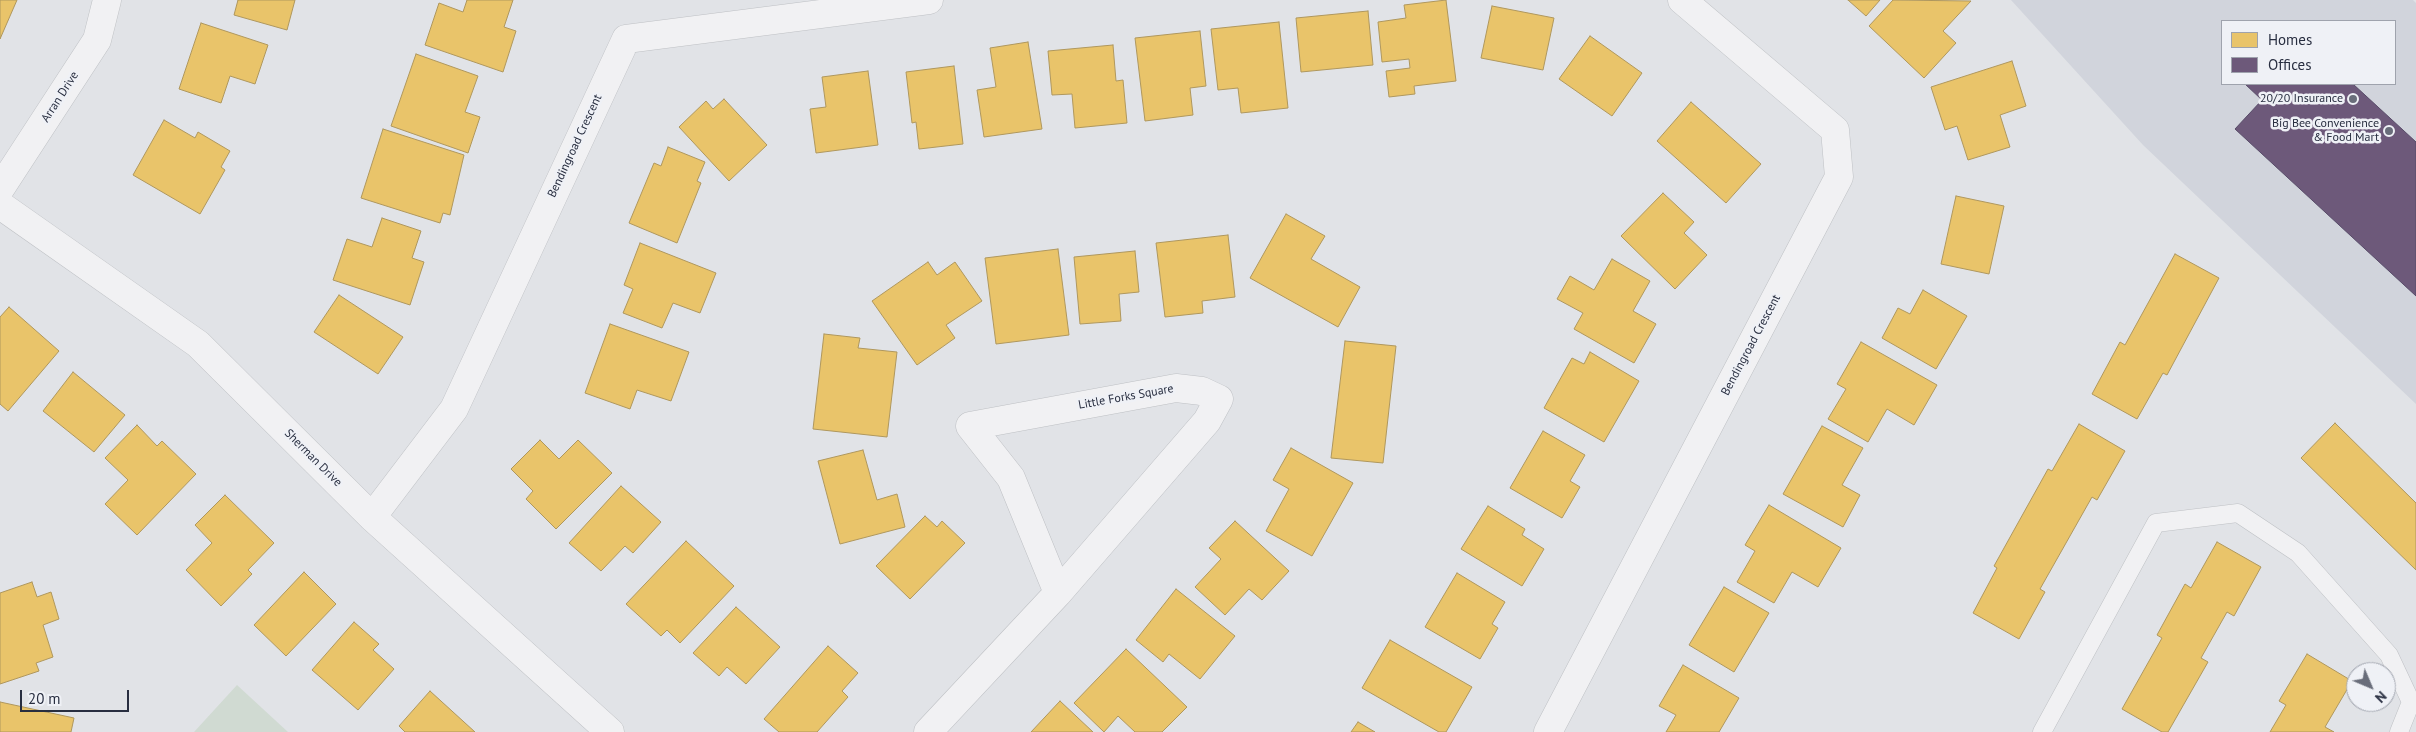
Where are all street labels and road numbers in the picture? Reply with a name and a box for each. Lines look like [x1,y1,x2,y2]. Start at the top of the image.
street label: Arran Drive [38,69,82,125]
street label: Bendingroad Crescent [545,92,605,200]
street label: Bendingroad Crescent [1718,292,1784,398]
street label: Little Forks Square [1077,382,1175,412]
street label: Sherman Drive [281,426,345,490]

